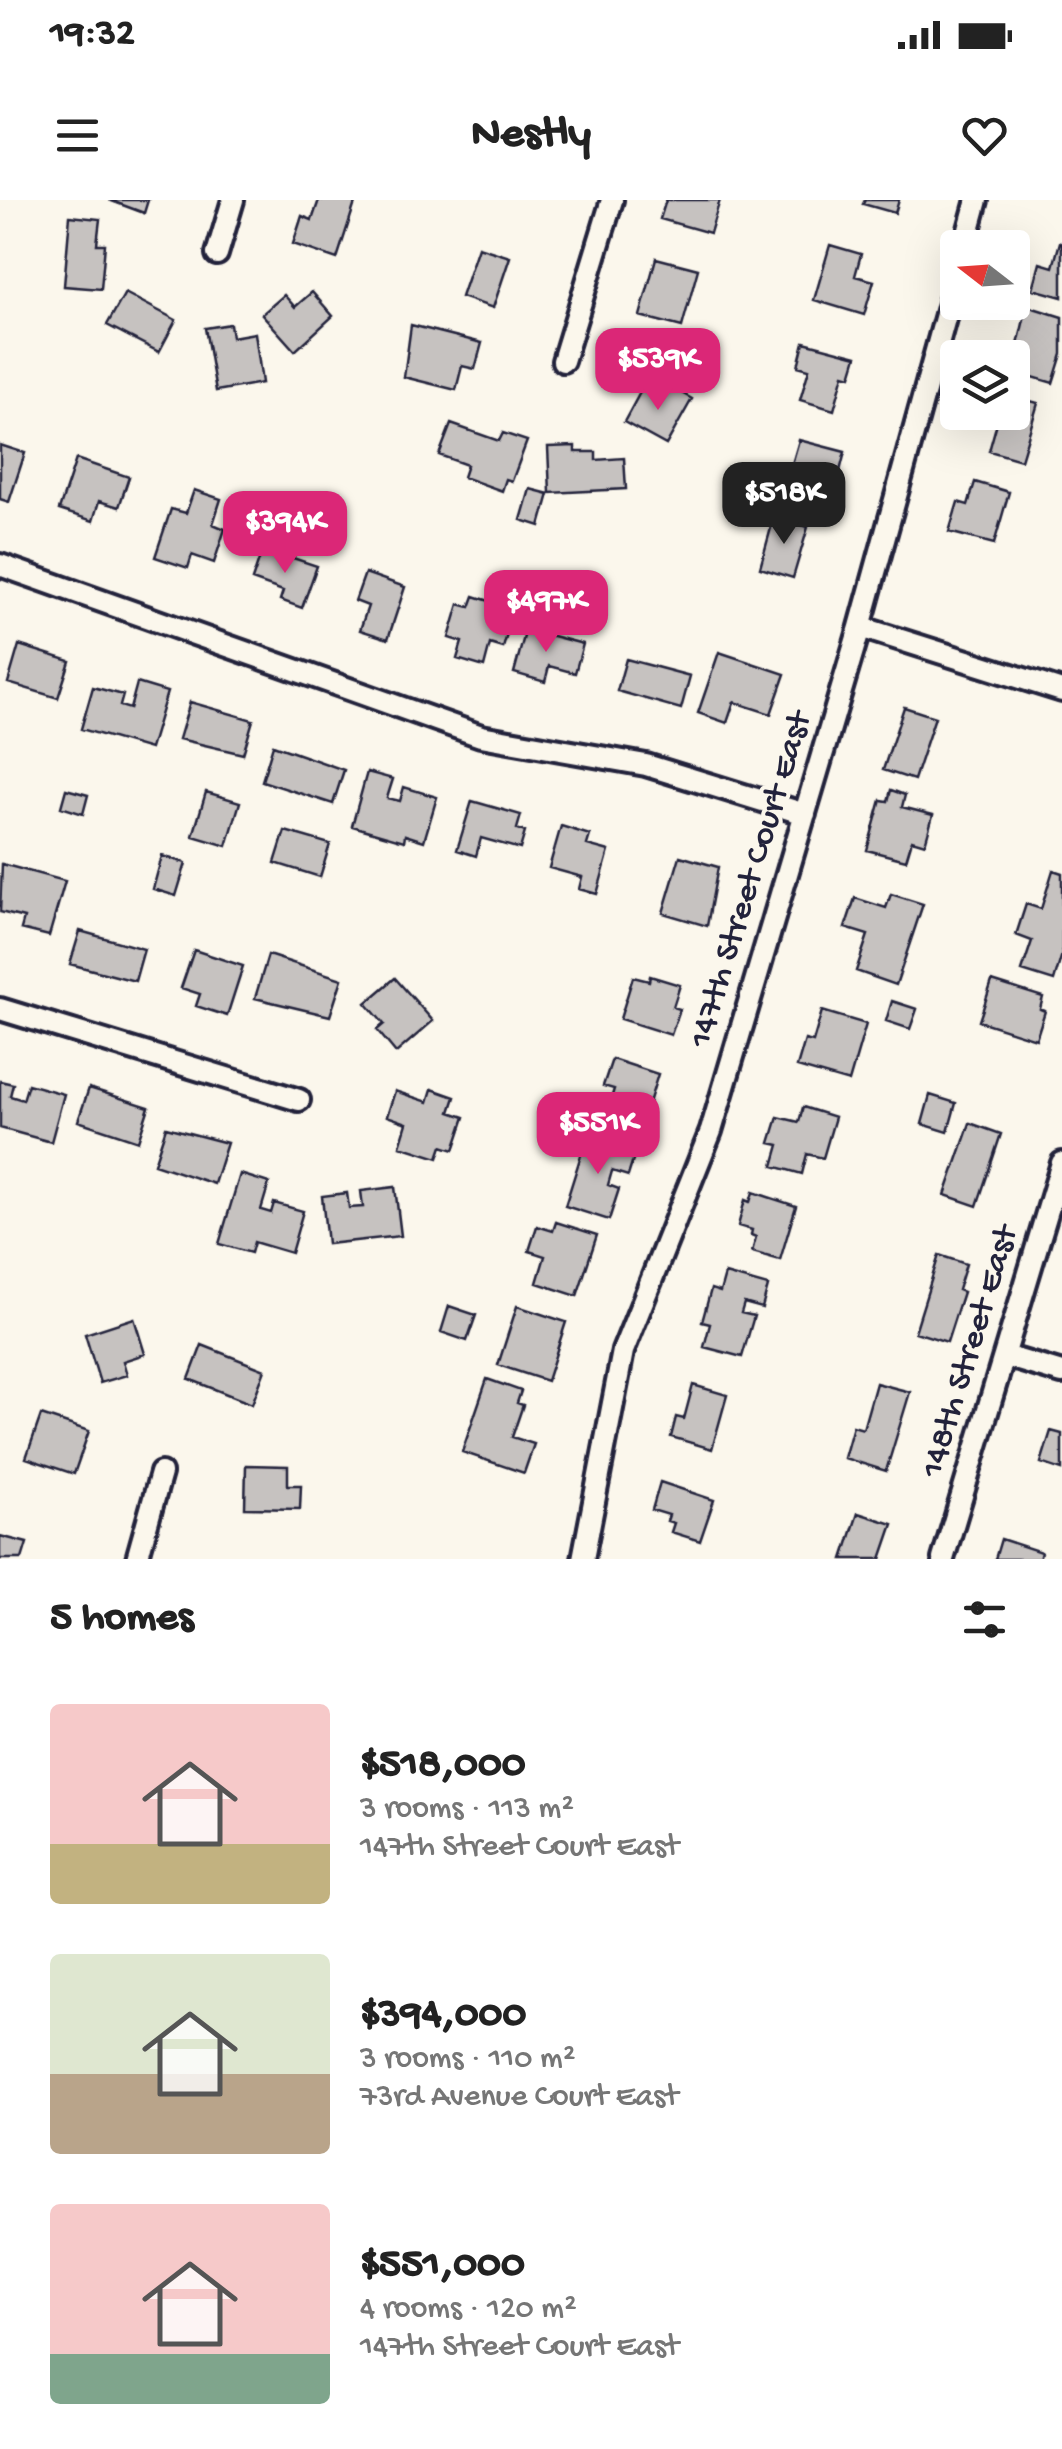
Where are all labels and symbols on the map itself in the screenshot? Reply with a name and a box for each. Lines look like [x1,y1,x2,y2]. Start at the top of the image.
north arrow [940,230,1030,320]
pin: $539K [588,328,728,413]
pin: $518K [714,462,854,547]
pin: $394K [215,491,355,576]
pin: $497K [476,570,616,655]
street label: 147th Street Court East [681,705,823,1054]
pin: $551K [528,1092,668,1177]
street label: 148th Street East [913,1218,1030,1484]

